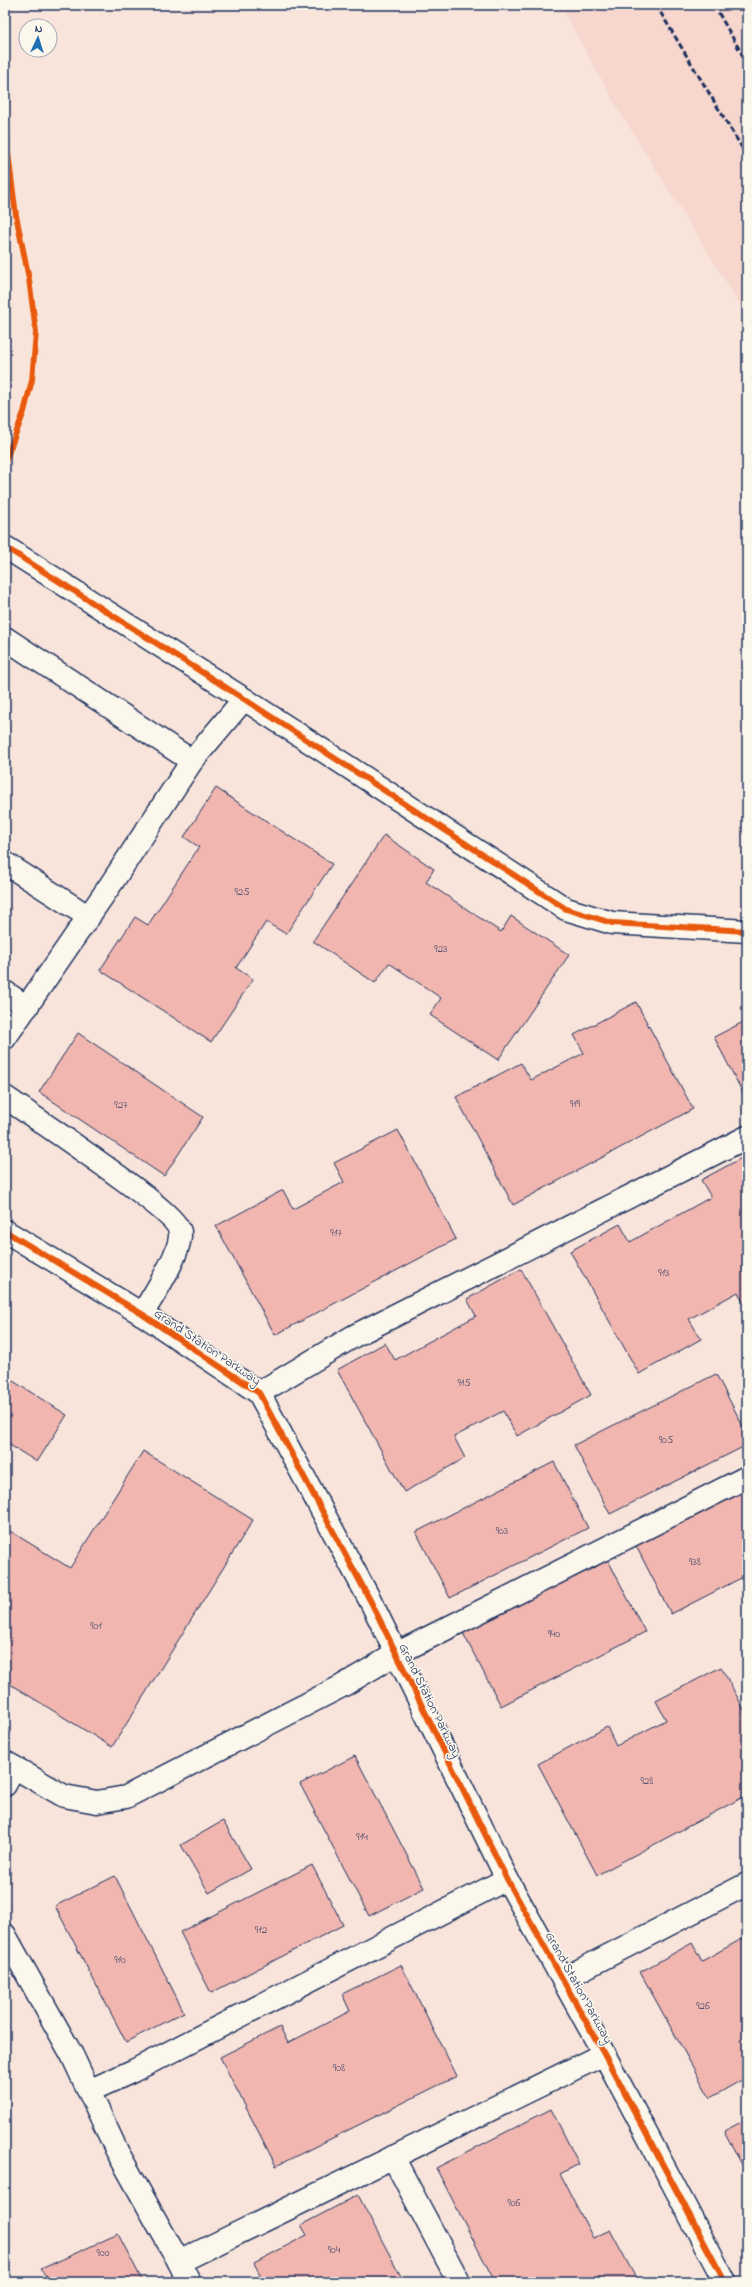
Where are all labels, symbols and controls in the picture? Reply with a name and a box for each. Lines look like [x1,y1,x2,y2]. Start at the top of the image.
north arrow [18,18,58,58]
text: N [34,21,43,37]
house number: 925 [234,884,250,900]
house number: 923 [434,941,448,957]
house number: 919 [570,1096,581,1112]
house number: 927 [114,1097,128,1113]
house number: 917 [330,1225,342,1241]
house number: 913 [658,1265,670,1281]
street label: Grand Station Parkway [149,1304,264,1391]
house number: 915 [457,1375,471,1391]
house number: 905 [659,1432,673,1448]
house number: 903 [496,1523,509,1539]
house number: 938 [689,1554,701,1570]
house number: 901 [90,1618,102,1634]
house number: 940 [548,1626,561,1642]
street label: Grand Station Parkway [393,1640,466,1762]
house number: 928 [641,1773,653,1789]
house number: 914 [356,1829,368,1845]
house number: 912 [255,1922,268,1938]
street label: Grand Station Parkway [539,1928,617,2048]
house number: 910 [114,1952,126,1968]
house number: 926 [696,1998,710,2014]
house number: 908 [333,2060,345,2076]
house number: 906 [508,2195,521,2211]
house number: 904 [328,2242,341,2258]
house number: 900 [97,2245,110,2261]

